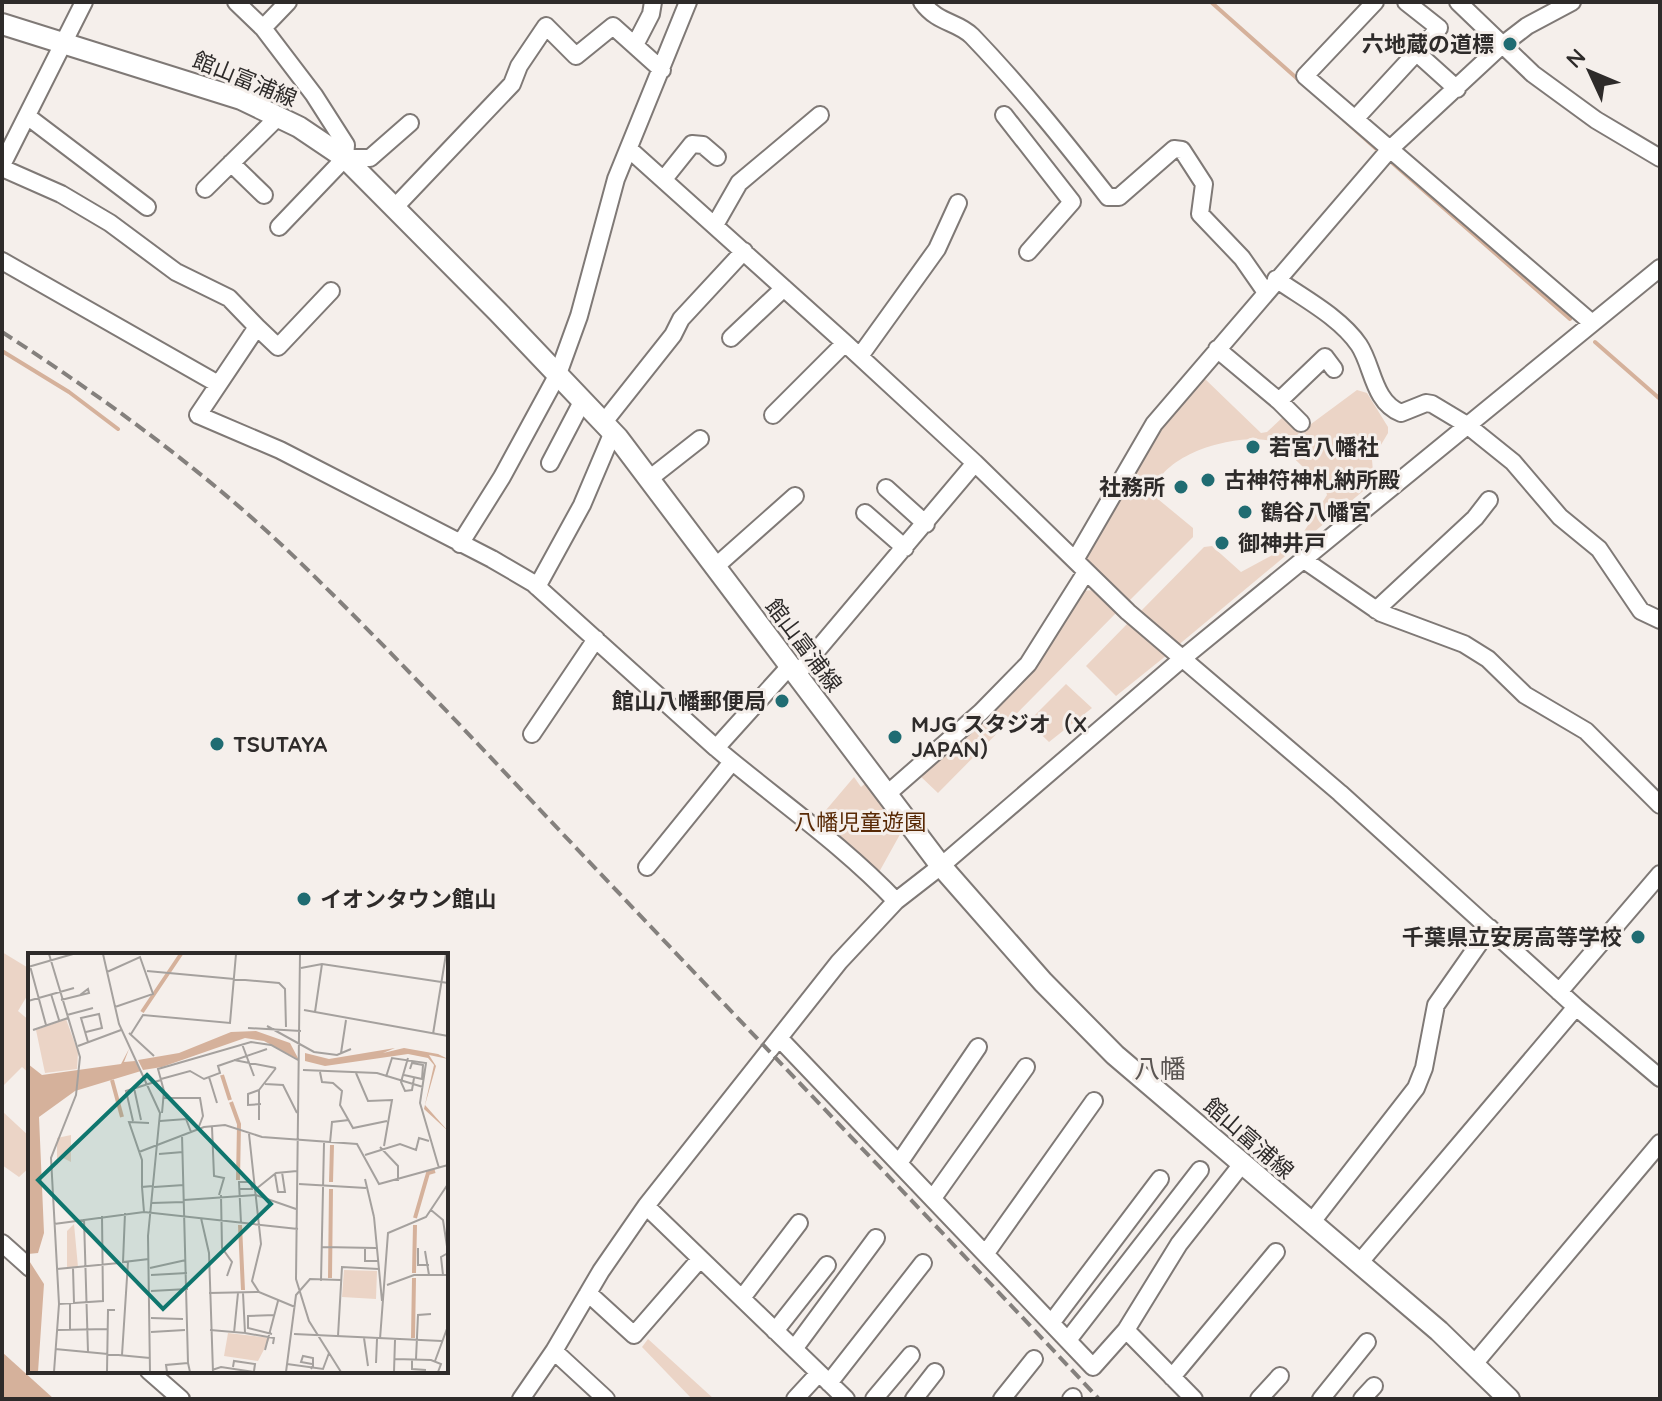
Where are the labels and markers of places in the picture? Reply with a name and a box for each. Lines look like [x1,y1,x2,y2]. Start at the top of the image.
place label: 六地蔵の道標 [1362,30,1494,58]
marker: 六地蔵の道標 [1501,35,1519,53]
place label: 若宮八幡社 [1269,433,1379,461]
marker: 若宮八幡社 [1244,438,1262,456]
place label: 古神符神札納所殿 [1224,466,1400,494]
marker: 古神符神札納所殿 [1199,471,1217,489]
place label: 社務所 [1099,473,1165,501]
marker: 社務所 [1172,478,1190,496]
place label: 鶴谷八幡宮 [1261,498,1371,526]
marker: 鶴谷八幡宮 [1236,503,1254,521]
place label: 御神井戸 [1238,529,1326,557]
marker: 御神井戸 [1213,534,1231,552]
place label: 館山八幡郵便局 [612,687,766,715]
marker: 館山八幡郵便局 [773,692,791,710]
place label: MJG スタジオ（X JAPAN） [911,710,1087,763]
marker: MJG スタジオ（X JAPAN） [886,728,904,746]
place label: TSUTAYA [233,730,327,758]
marker: TSUTAYA [208,735,226,753]
place label: イオンタウン館山 [320,885,496,913]
marker: イオンタウン館山 [295,890,313,908]
place label: 千葉県立安房高等学校 [1402,923,1622,951]
marker: 千葉県立安房高等学校 [1629,928,1647,946]

